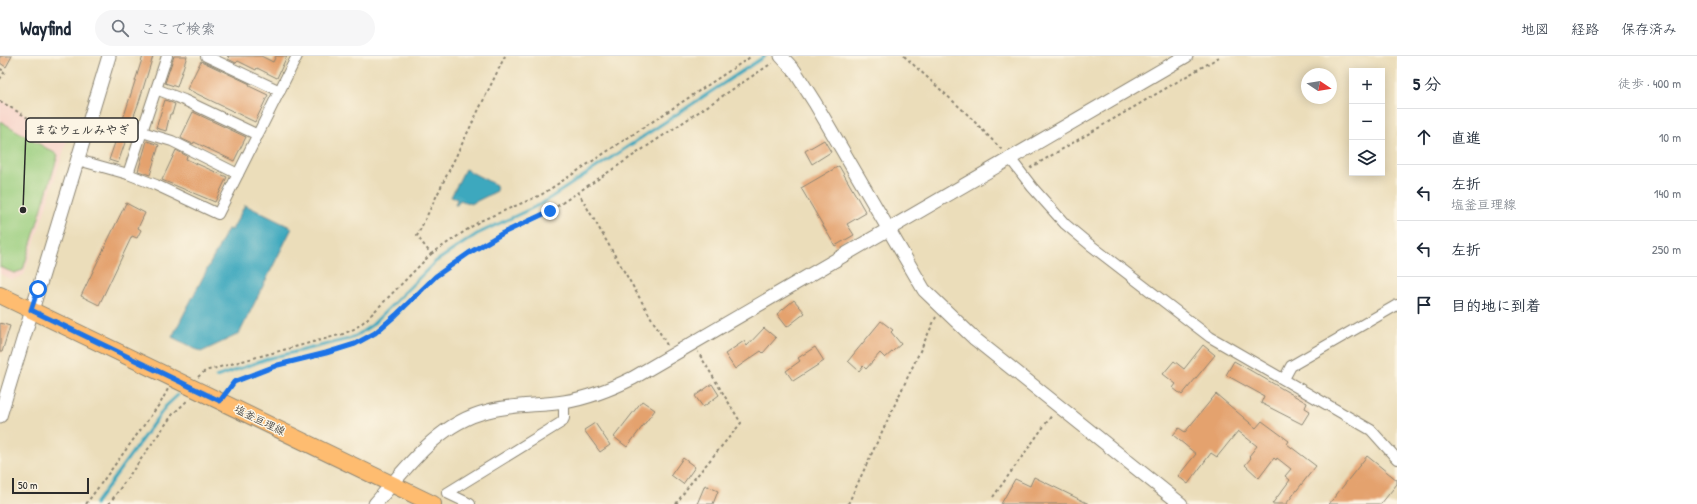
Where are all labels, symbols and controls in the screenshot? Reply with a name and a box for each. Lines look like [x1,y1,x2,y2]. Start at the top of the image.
search box [95,10,375,46]
text: Wayfind [20,15,71,41]
icon: search [109,17,131,39]
text: ここで検索 [141,18,216,39]
text: 地図 [1521,19,1549,38]
text: 経路 [1571,19,1599,38]
text: 保存済み [1621,19,1677,38]
north arrow [1301,68,1337,104]
map controls [1349,68,1385,176]
button: + [1349,68,1385,104]
text: 5 分 [1413,72,1441,95]
text: 徒歩 · 400 m [1618,74,1681,92]
button: − [1349,104,1385,140]
callout: まなウェルみやぎ [26,118,138,142]
text: まなウェルみやぎ [34,121,130,138]
icon: ahead [1413,126,1435,148]
text: 直進 [1451,127,1481,148]
text: 10 m [1659,128,1681,146]
button: layers [1349,140,1385,176]
text: 左折 [1451,173,1481,194]
icon: left [1413,182,1435,204]
text: 140 m [1654,184,1681,202]
text: 塩釜亘理線 [1451,195,1516,213]
route end [541,202,559,220]
icon: left [1413,238,1435,260]
text: 左折 [1451,239,1481,260]
text: 250 m [1652,240,1681,258]
route start [29,280,47,298]
icon: arrive [1413,294,1435,316]
text: 目的地に到着 [1451,295,1541,316]
street label: 塩釜亘理線 [232,402,288,438]
scale bar [12,476,89,495]
text: 50 m [18,478,38,492]

